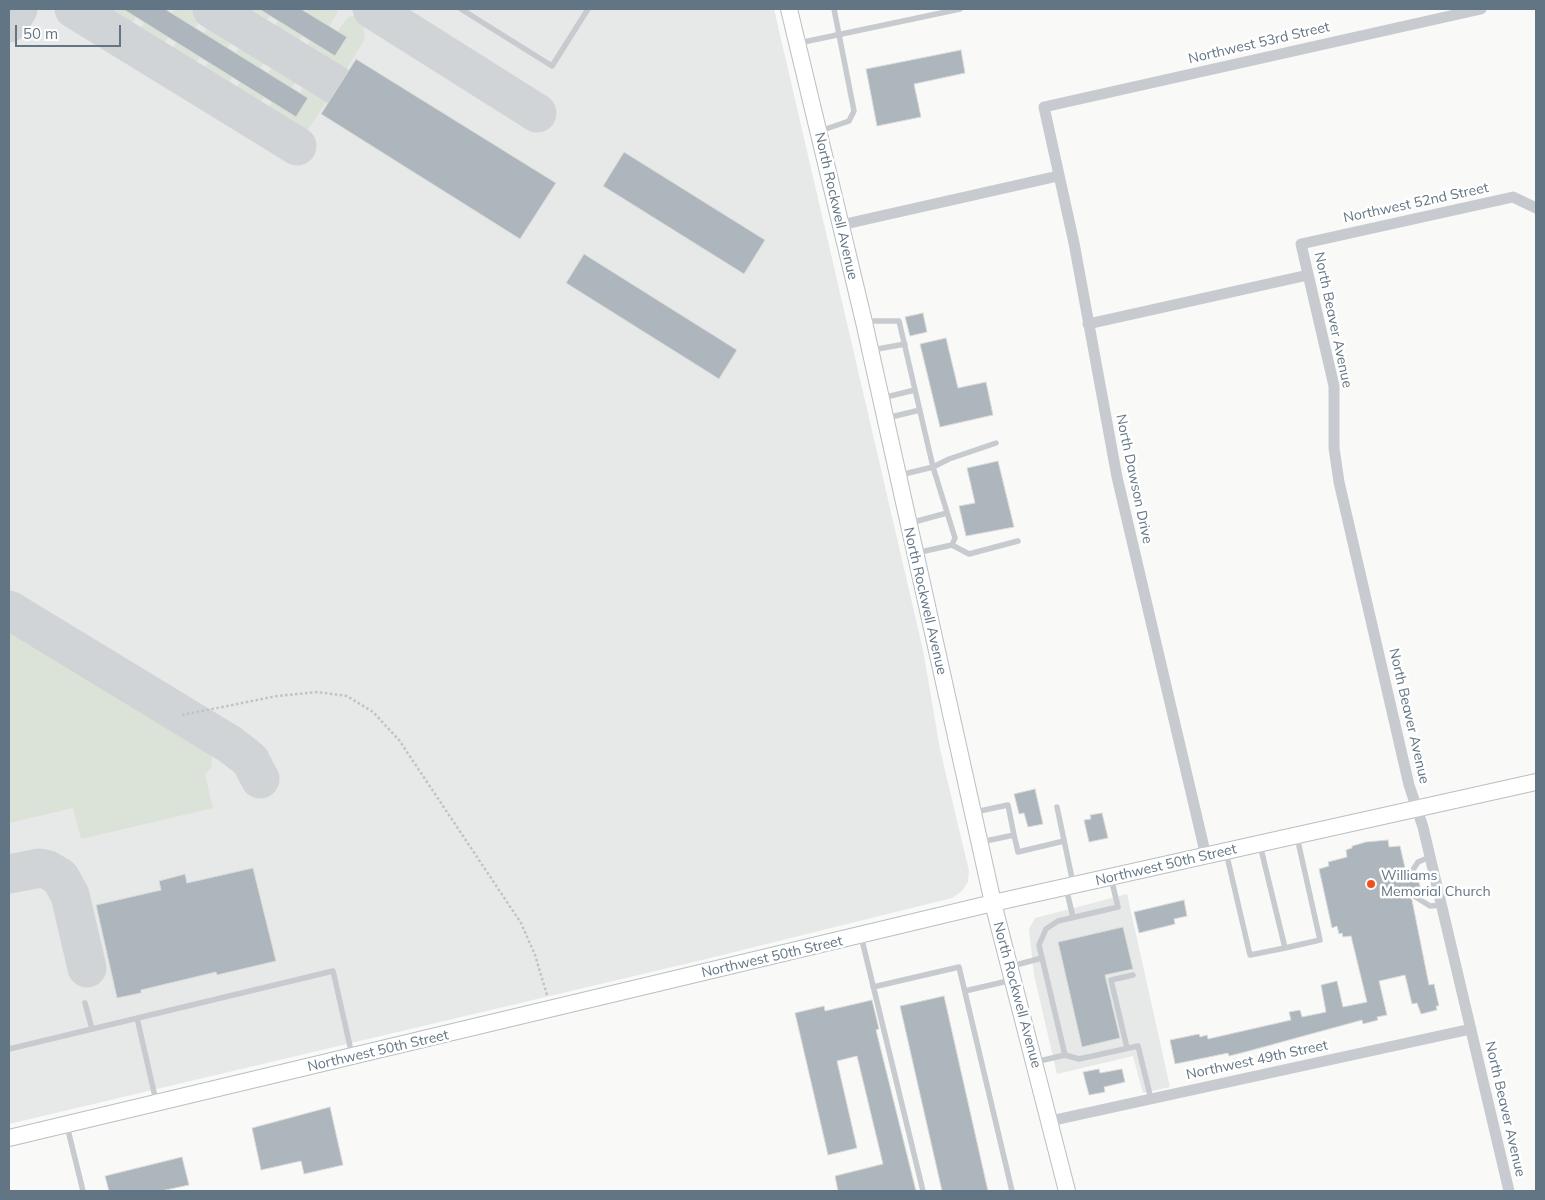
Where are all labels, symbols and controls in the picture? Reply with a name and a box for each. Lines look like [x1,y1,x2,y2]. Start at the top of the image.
scale bar [18,15,124,47]
street label: Northwest 53rd Street [1187,19,1331,67]
text: 50 m [23,24,58,43]
street label: North Rockwell Avenue [811,131,861,281]
street label: Northwest 52nd Street [1342,179,1490,227]
street label: North Beaver Avenue [1310,250,1356,390]
street label: North Dawson Drive [1112,413,1156,545]
street label: North Rockwell Avenue [900,526,950,676]
street label: North Beaver Avenue [1385,647,1433,785]
street label: Northwest 50th Street [1094,841,1238,889]
place label: Williams Memorial Church [1381,868,1491,900]
marker: Williams Memorial Church [1365,878,1377,890]
street label: North Rockwell Avenue [989,920,1045,1070]
street label: Northwest 50th Street [700,933,844,981]
street label: Northwest 50th Street [306,1027,450,1075]
street label: Northwest 49th Street [1185,1037,1329,1083]
street label: North Beaver Avenue [1481,1040,1529,1178]

